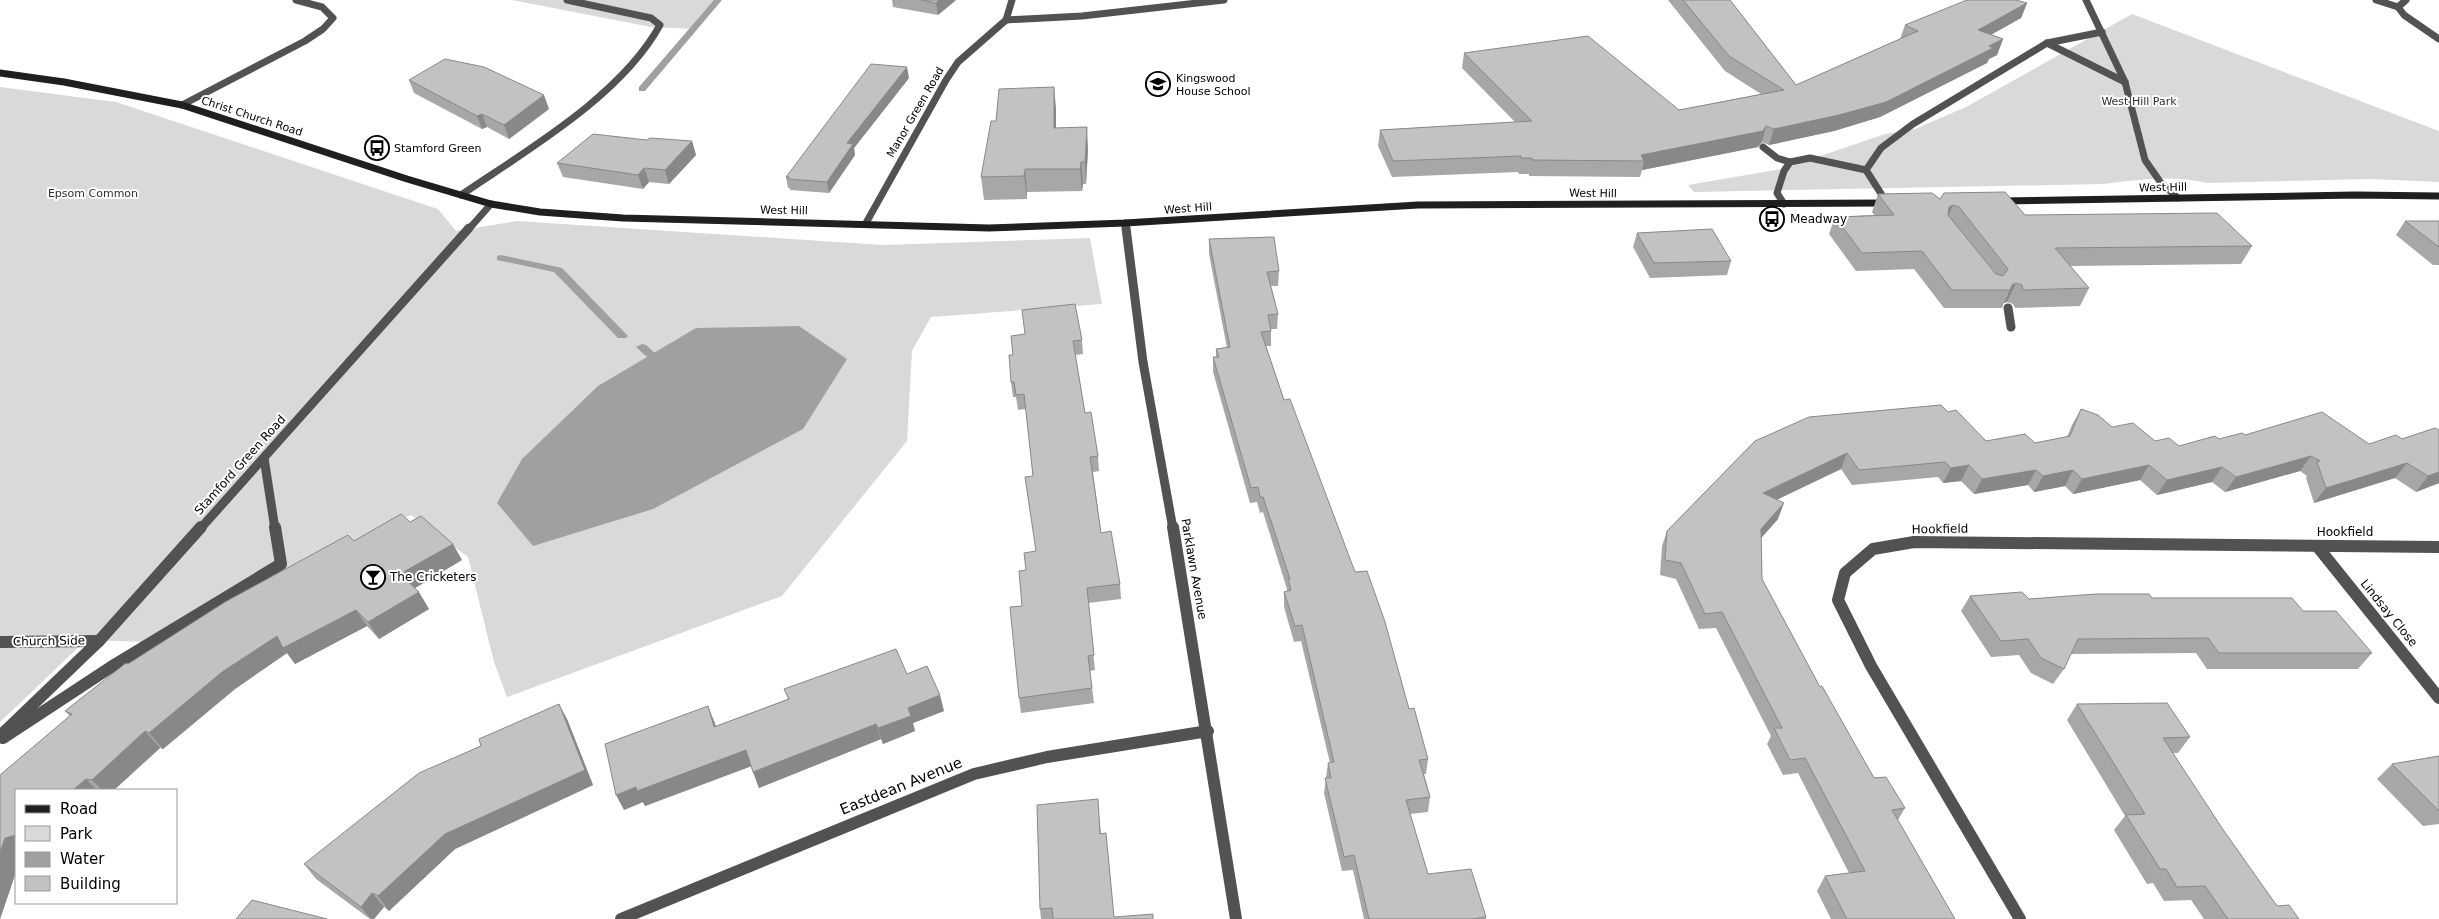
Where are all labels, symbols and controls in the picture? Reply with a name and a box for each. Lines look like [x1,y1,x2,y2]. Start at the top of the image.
street label: Manor Green Road [884,65,947,160]
school or university icon: Kingswood House School [1145,71,1171,97]
place label: Kingswood House School [1176,72,1251,98]
street label: Christ Church Road [200,94,304,139]
park label: West Hill Park [2101,95,2177,108]
bus stop icon: Stamford Green [364,135,390,161]
place label: Stamford Green [394,142,482,155]
street label: West Hill [2139,181,2187,194]
park label: Epsom Common [48,187,138,200]
street label: West Hill [1569,187,1617,200]
street label: West Hill [1164,200,1212,217]
street label: West Hill [760,204,808,217]
bus stop icon: Meadway [1759,206,1785,232]
place label: Meadway [1790,212,1847,226]
street label: Stamford Green Road [192,412,288,518]
street label: Parklawn Avenue [1178,517,1210,621]
street label: Hookfield [1912,522,1968,536]
street label: Hookfield [2317,525,2373,539]
bar icon: The Cricketers [360,564,386,590]
place label: The Cricketers [389,570,477,584]
street label: Lindsay Close [2358,577,2420,649]
street label: Church Side [13,633,85,649]
street label: Eastdean Avenue [837,753,965,819]
legend [15,789,178,904]
text: Road [60,800,98,818]
text: Park [60,825,93,843]
text: Water [60,850,105,868]
text: Building [60,875,121,893]

